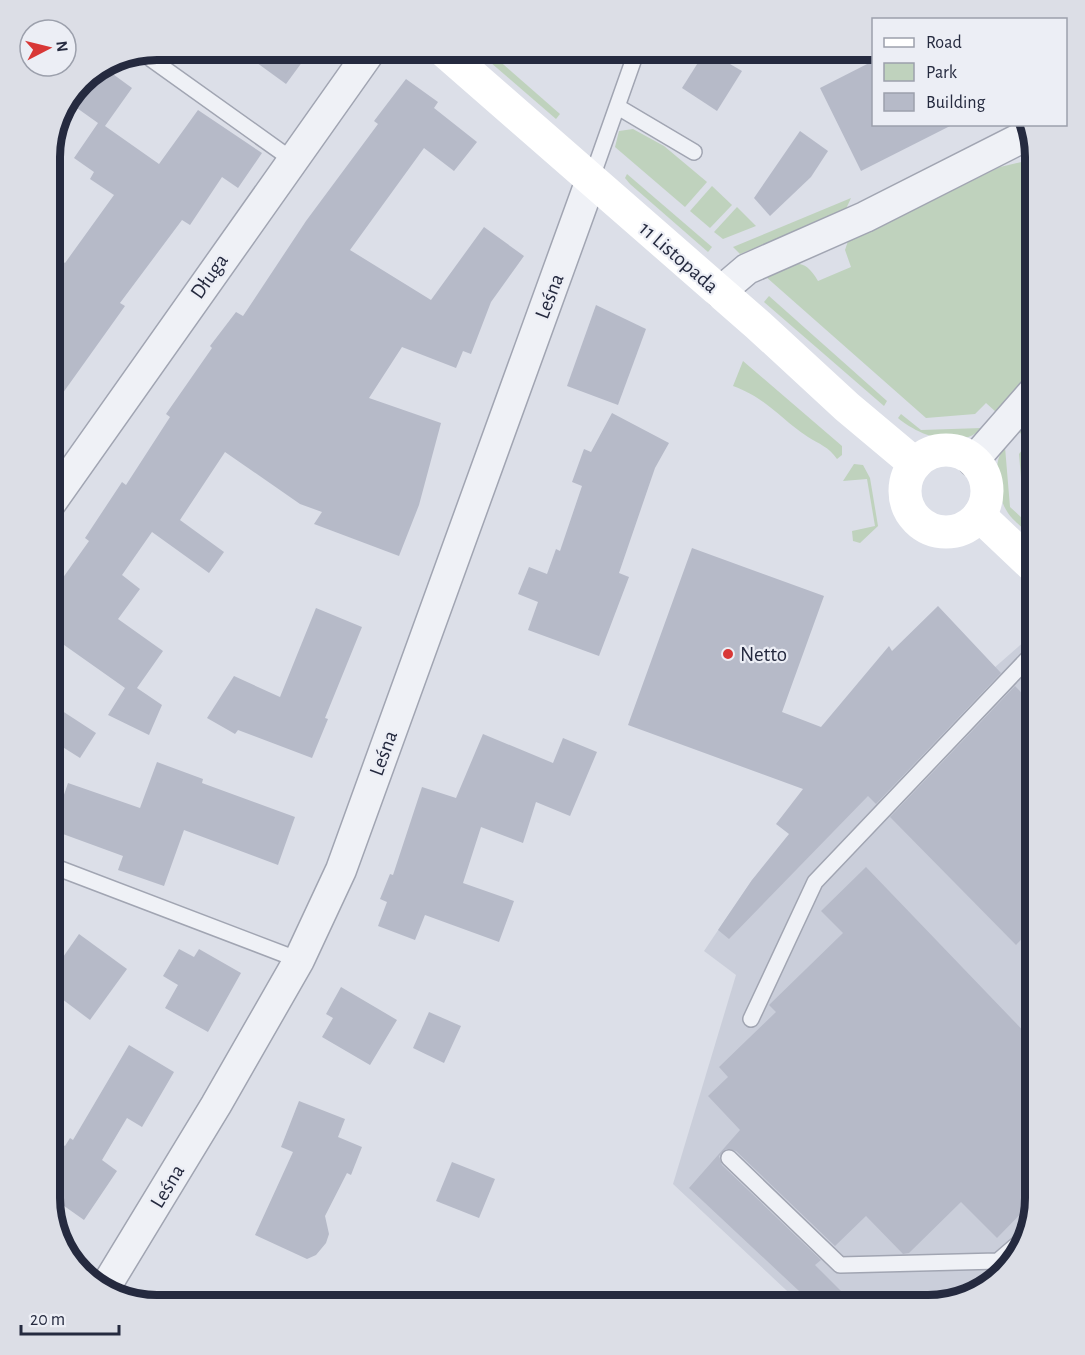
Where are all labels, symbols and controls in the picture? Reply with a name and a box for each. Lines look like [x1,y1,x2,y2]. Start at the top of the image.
north arrow [18,18,78,78]
legend [872,18,1067,126]
text: Road [926,34,962,52]
text: N [53,40,71,53]
text: Park [926,64,958,82]
text: Building [926,94,986,112]
street label: 11 Listopada [635,218,722,297]
street label: Długa [187,250,232,303]
street label: Leśna [531,270,568,322]
place label: Netto [740,644,787,665]
marker: Netto [721,647,735,661]
street label: Leśna [366,727,401,779]
street label: Leśna [146,1161,189,1212]
scale bar [21,1298,118,1336]
text: 20 m [30,1311,65,1329]

